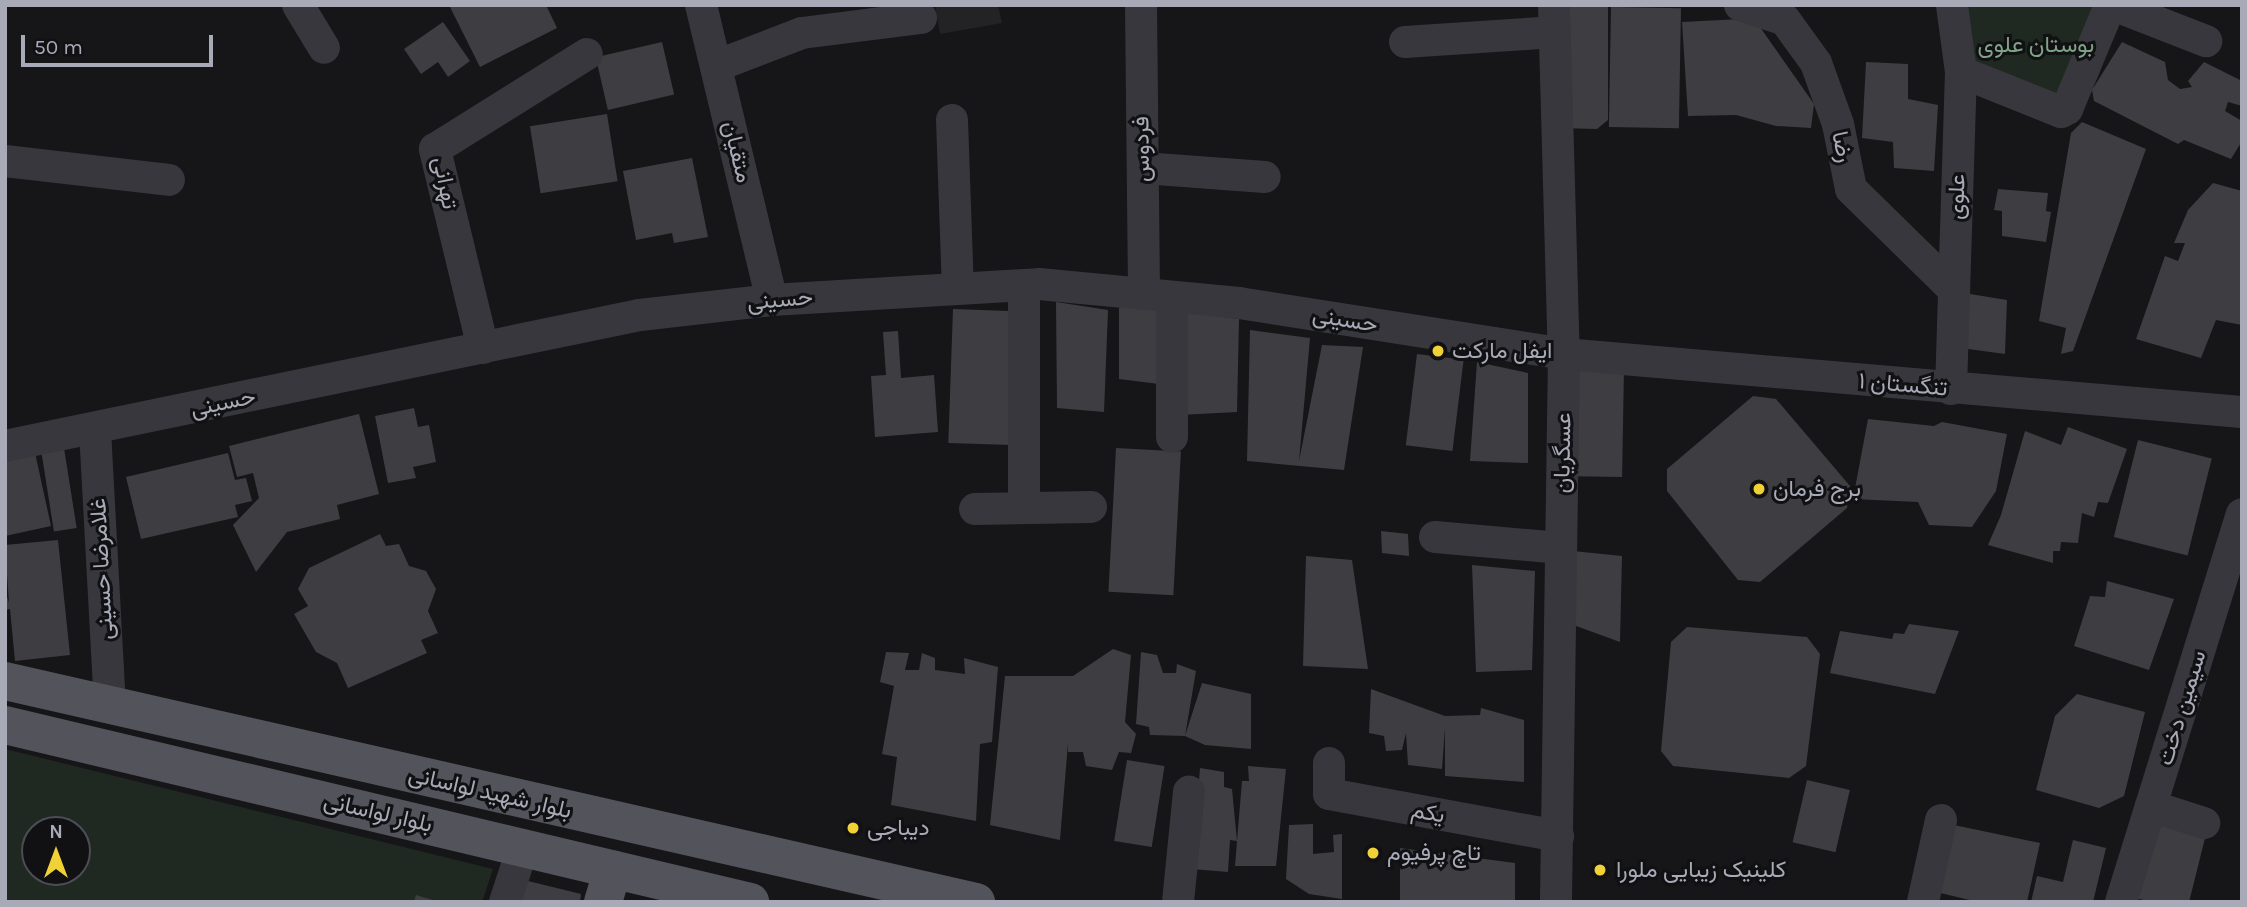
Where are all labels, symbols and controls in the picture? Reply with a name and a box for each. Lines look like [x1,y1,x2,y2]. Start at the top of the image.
scale bar [24,21,217,65]
park label: بوستان علوی [1978,31,2094,59]
text: 50 m [34,35,83,59]
street label: فردوس [1128,116,1156,182]
street label: متقیان [716,118,758,186]
street label: رضا [1825,129,1859,165]
street label: تهرانی [426,155,464,211]
street label: علوی [1942,174,1972,220]
street label: حسینی [746,283,814,317]
street label: حسینی [1310,301,1380,339]
place label: ایفل مارکت [1452,337,1552,365]
marker: ایفل مارکت [1430,343,1446,359]
street label: تنگستان ۱ [1857,367,1949,403]
street label: حسینی [188,383,258,423]
street label: عسگریان [1548,412,1578,494]
place label: برج فرمان [1773,475,1861,503]
marker: برج فرمان [1751,481,1767,497]
street label: غلامرضا حسینی [85,497,119,641]
street label: سیمین دخت [2151,647,2213,769]
street label: بلوار شهید لواسانی [406,761,574,825]
street label: بلوار لواسانی [321,787,435,839]
street label: یکم [1409,797,1447,829]
place label: دیباجی [867,814,929,842]
north arrow [21,816,91,886]
marker: دیباجی [845,820,861,836]
text: N [49,821,63,843]
place label: تاچ پرفيوم [1387,839,1481,867]
marker: تاچ پرفيوم [1365,845,1381,861]
place label: کلینیک زیبایی ملورا [1616,856,1786,884]
marker: کلینیک زیبایی ملورا [1590,860,1610,880]

